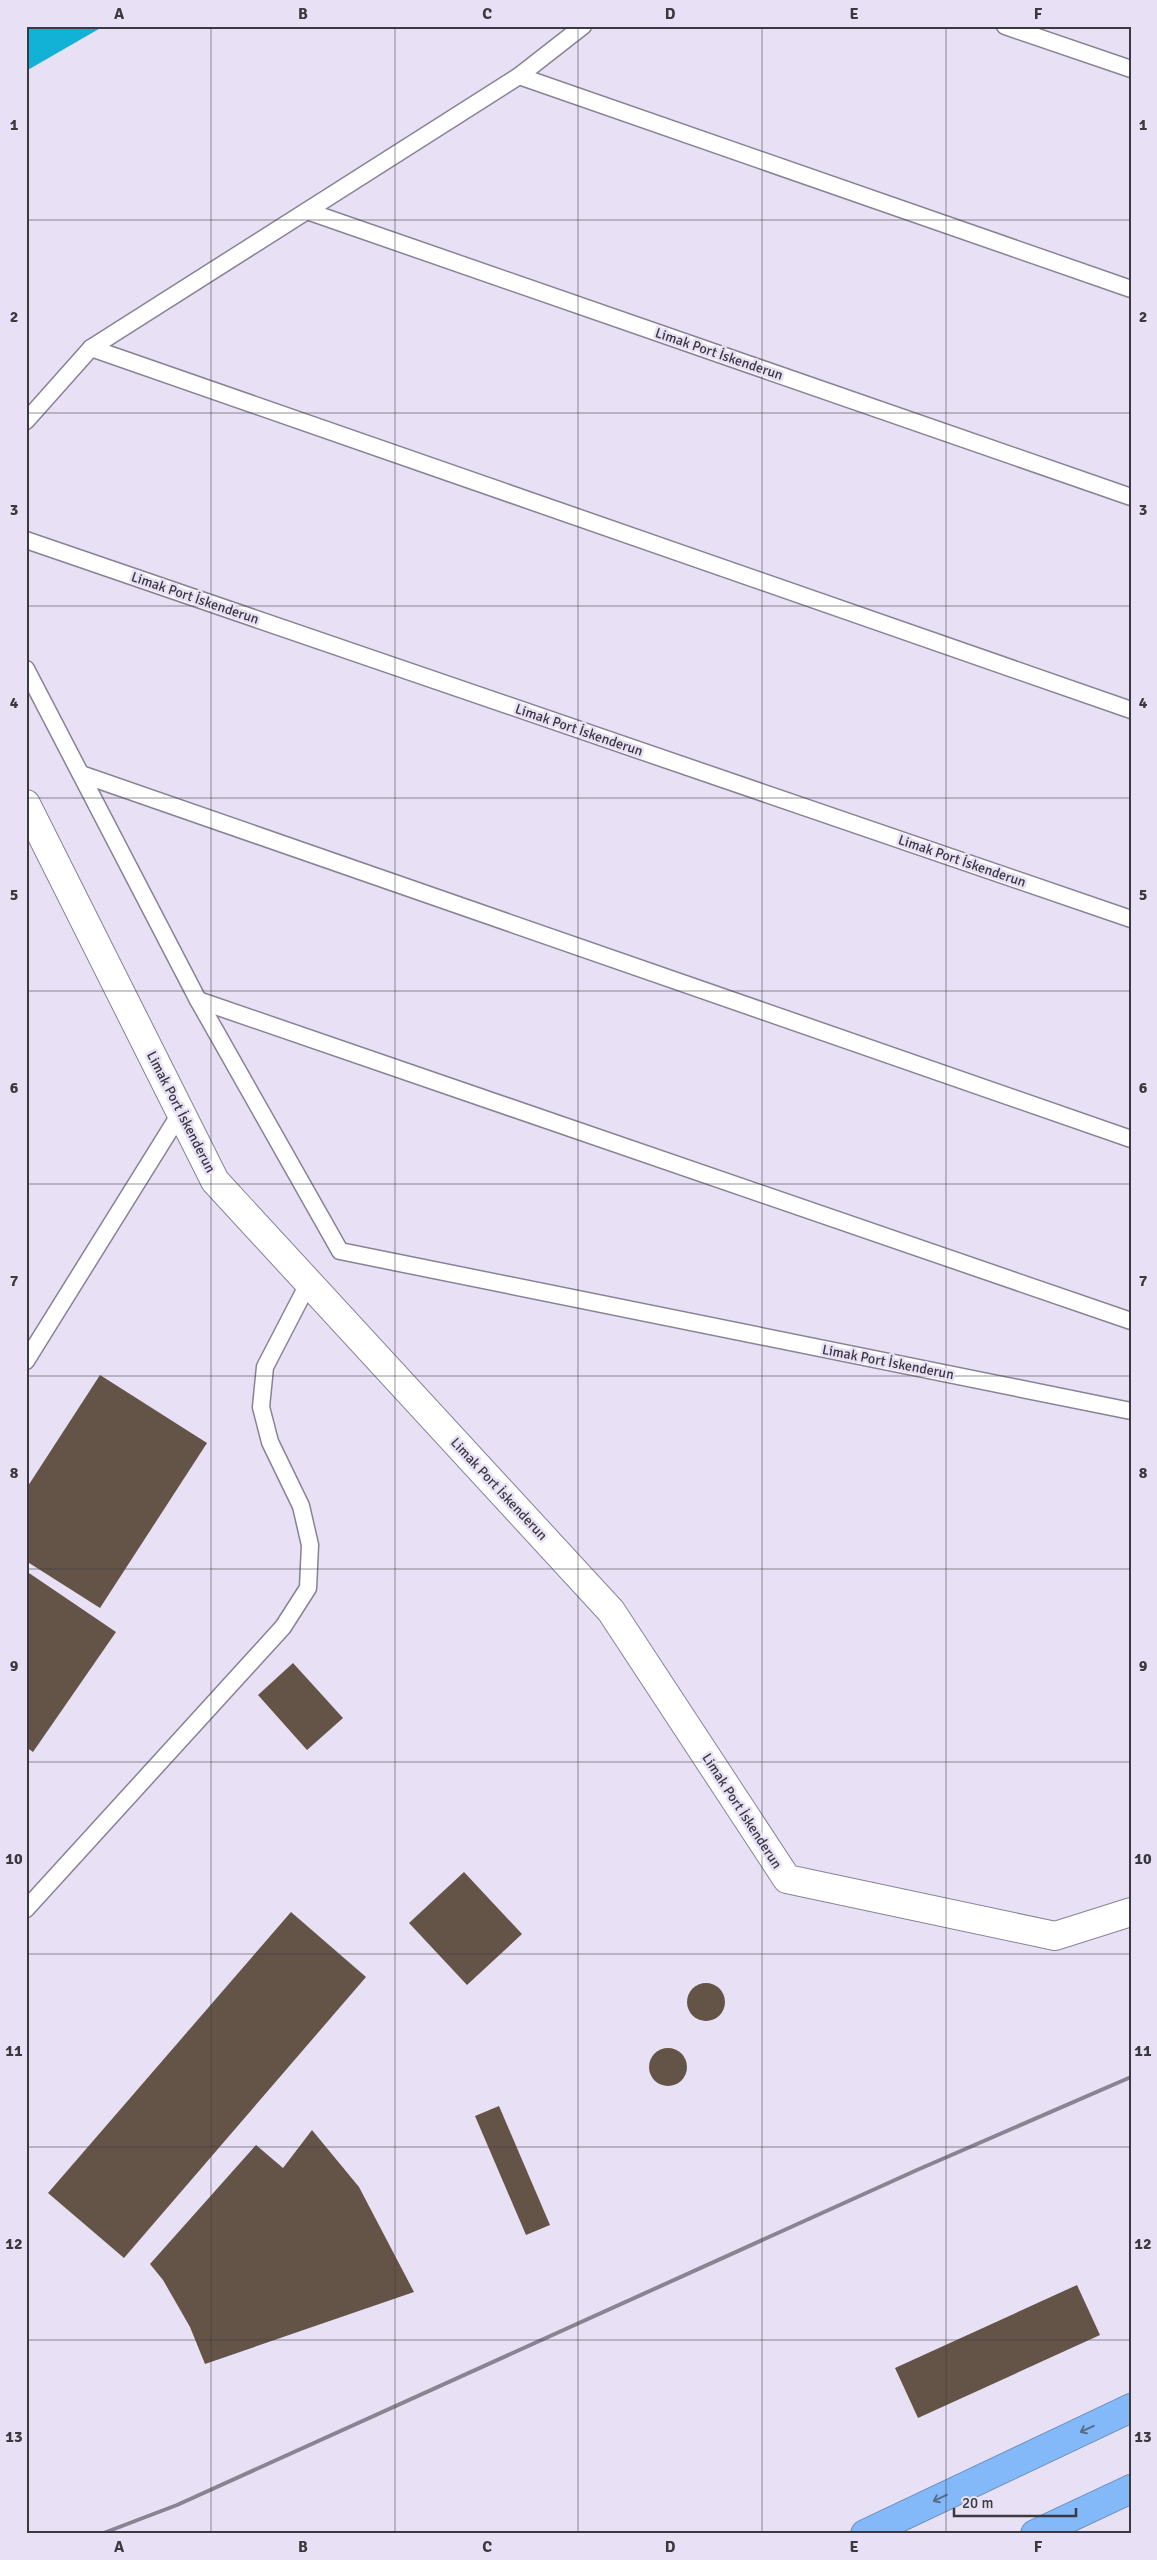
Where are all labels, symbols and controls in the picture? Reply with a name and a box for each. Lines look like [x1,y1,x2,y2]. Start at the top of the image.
text: A [114,4,125,24]
text: B [298,4,308,24]
text: C [482,4,492,24]
text: D [665,4,676,24]
text: E [849,4,859,24]
text: F [1034,4,1043,24]
text: 1 [10,115,19,135]
text: 1 [1139,115,1148,135]
text: 2 [10,307,18,327]
text: 2 [1139,307,1147,327]
street label: Limak Port İskenderun [653,324,785,384]
text: 3 [10,500,18,520]
text: 3 [1139,500,1147,520]
street label: Limak Port İskenderun [129,568,261,628]
text: 4 [10,693,19,713]
text: 4 [1139,693,1148,713]
street label: Limak Port İskenderun [513,700,645,760]
street label: Limak Port İskenderun [896,831,1028,891]
text: 5 [10,885,18,905]
text: 5 [1139,885,1147,905]
street label: Limak Port İskenderun [143,1048,219,1176]
text: 6 [10,1078,19,1098]
text: 6 [1139,1078,1148,1098]
text: 7 [10,1271,19,1291]
text: 7 [1139,1271,1148,1291]
street label: Limak Port İskenderun [821,1341,955,1383]
street label: Limak Port İskenderun [447,1434,551,1544]
text: 8 [10,1463,19,1483]
text: 8 [1139,1463,1148,1483]
text: 9 [10,1656,19,1676]
text: 9 [1139,1656,1148,1676]
street label: Limak Port İskenderun [698,1750,786,1872]
text: 10 [5,1849,23,1869]
text: 10 [1134,1849,1152,1869]
text: 11 [5,2041,23,2061]
text: 11 [1134,2041,1152,2061]
text: 12 [5,2234,23,2254]
text: 12 [1134,2234,1152,2254]
one-way arrow [1080,2425,1095,2434]
text: 13 [5,2427,23,2447]
text: 13 [1134,2427,1152,2447]
scale bar [954,2485,1077,2517]
one-way arrow [933,2494,948,2504]
text: 20 m [962,2494,993,2512]
text: A [114,2537,125,2557]
text: B [298,2537,308,2557]
text: C [482,2537,492,2557]
text: D [665,2537,676,2557]
text: E [849,2537,859,2557]
text: F [1034,2537,1043,2557]

